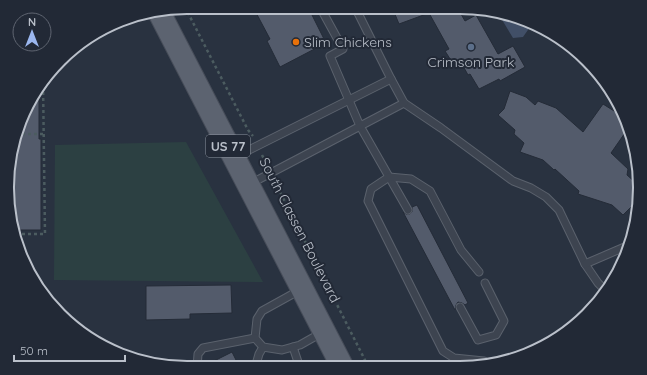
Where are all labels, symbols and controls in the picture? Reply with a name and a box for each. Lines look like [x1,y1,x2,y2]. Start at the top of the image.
north arrow [12,12,52,52]
text: N [28,15,36,29]
place label: Slim Chickens [304,33,392,51]
marker: Slim Chickens [291,37,301,47]
marker: Crimson Park [466,42,476,52]
place label: Crimson Park [428,53,514,71]
road number: US 77 [206,135,250,157]
street label: South Classen Boulevard [256,154,344,306]
scale bar [14,337,125,363]
text: 50 m [20,343,48,358]

